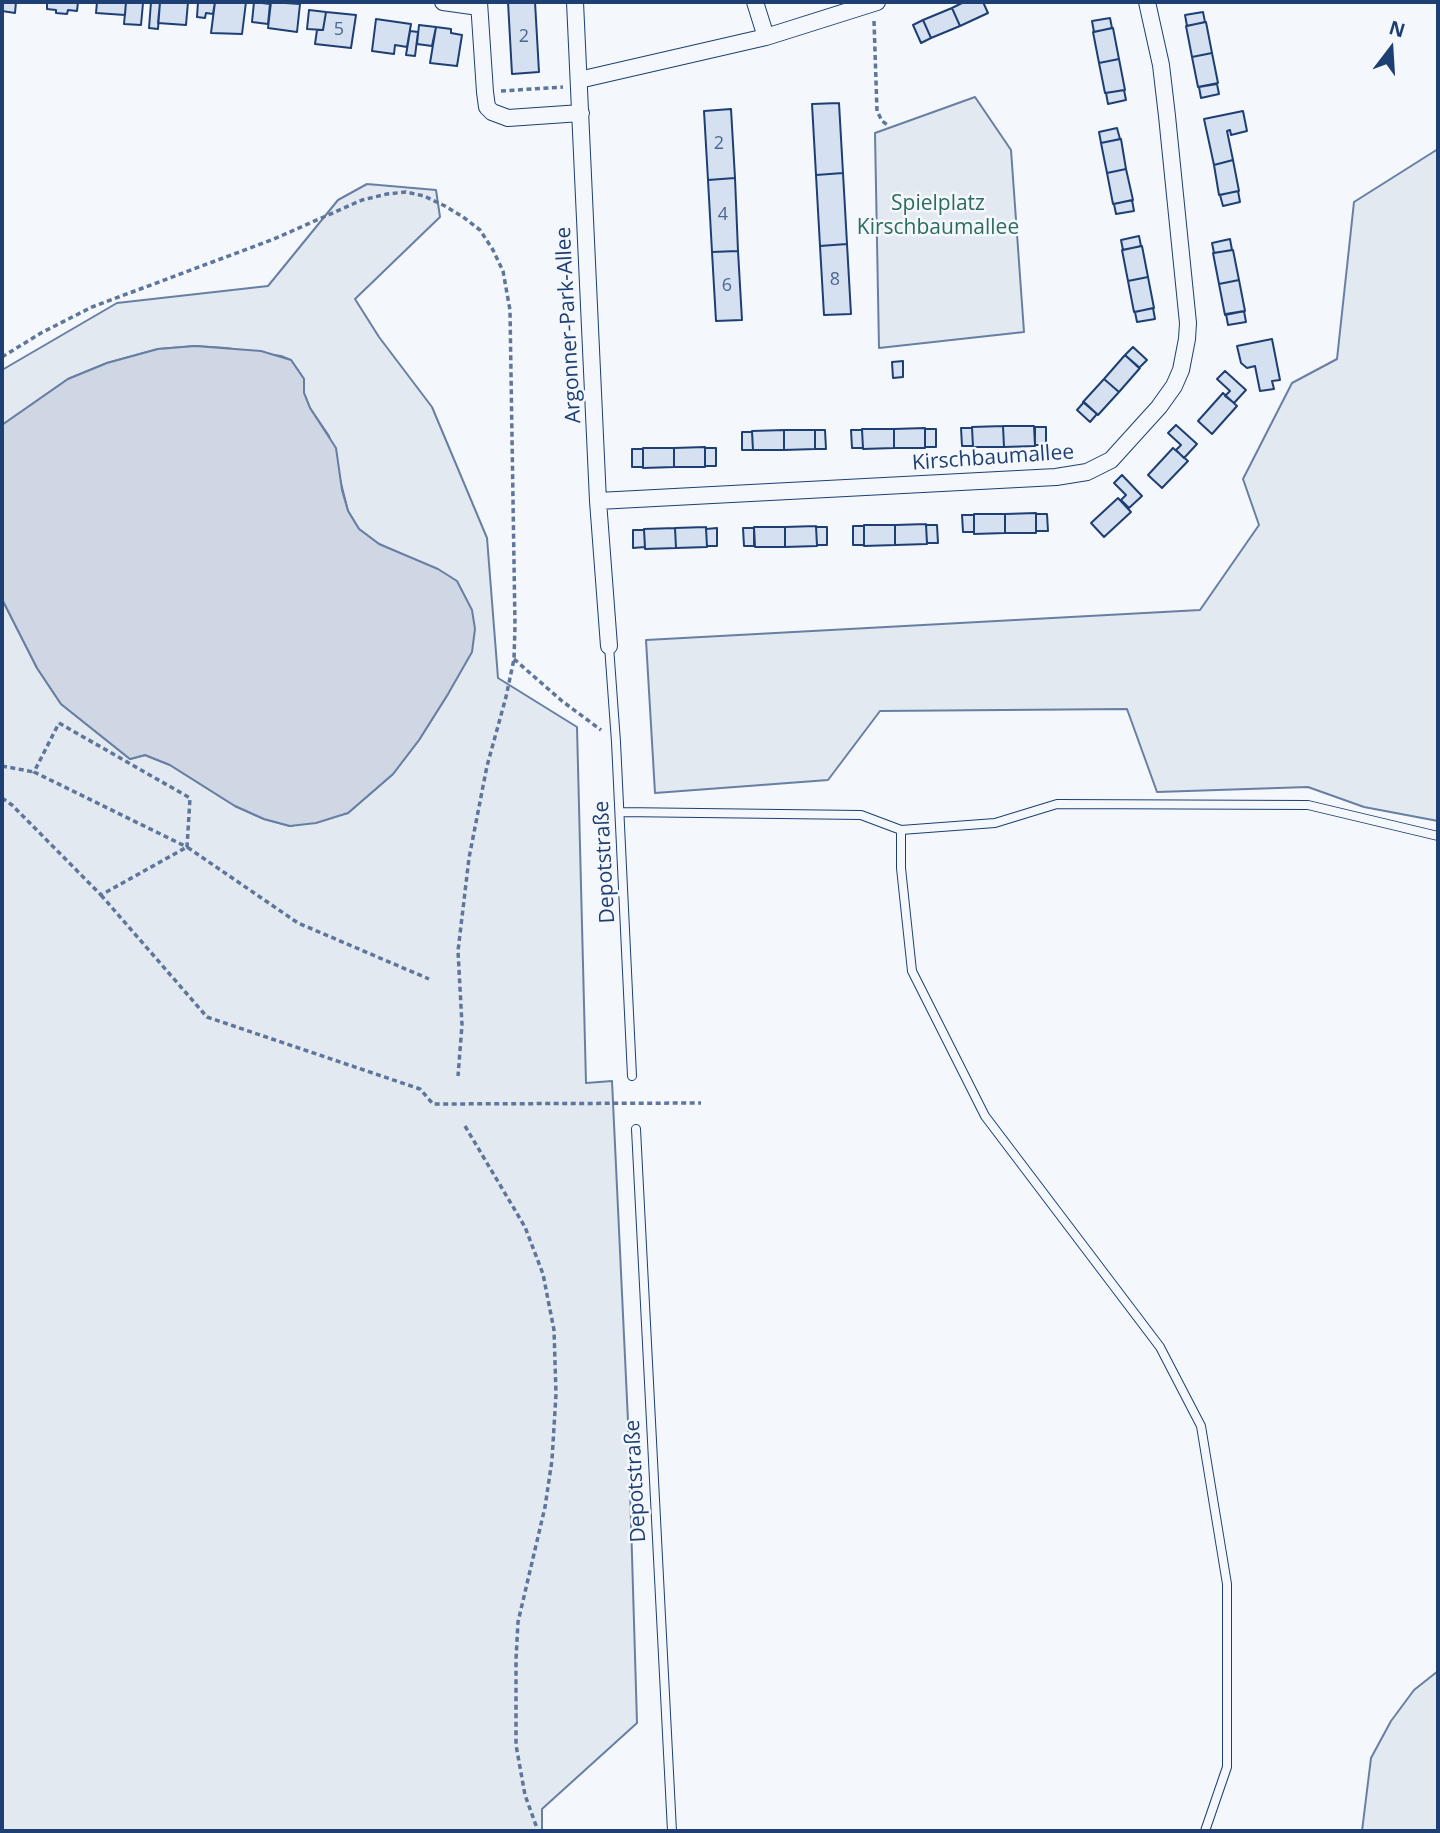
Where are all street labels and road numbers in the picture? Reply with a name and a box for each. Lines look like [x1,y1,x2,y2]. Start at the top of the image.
street label: Argonner-Park-Allee [551,226,587,424]
street label: Kirschbaumallee [911,440,1075,476]
street label: Depotstraße [589,800,621,924]
street label: Depotstraße [620,1419,652,1543]

